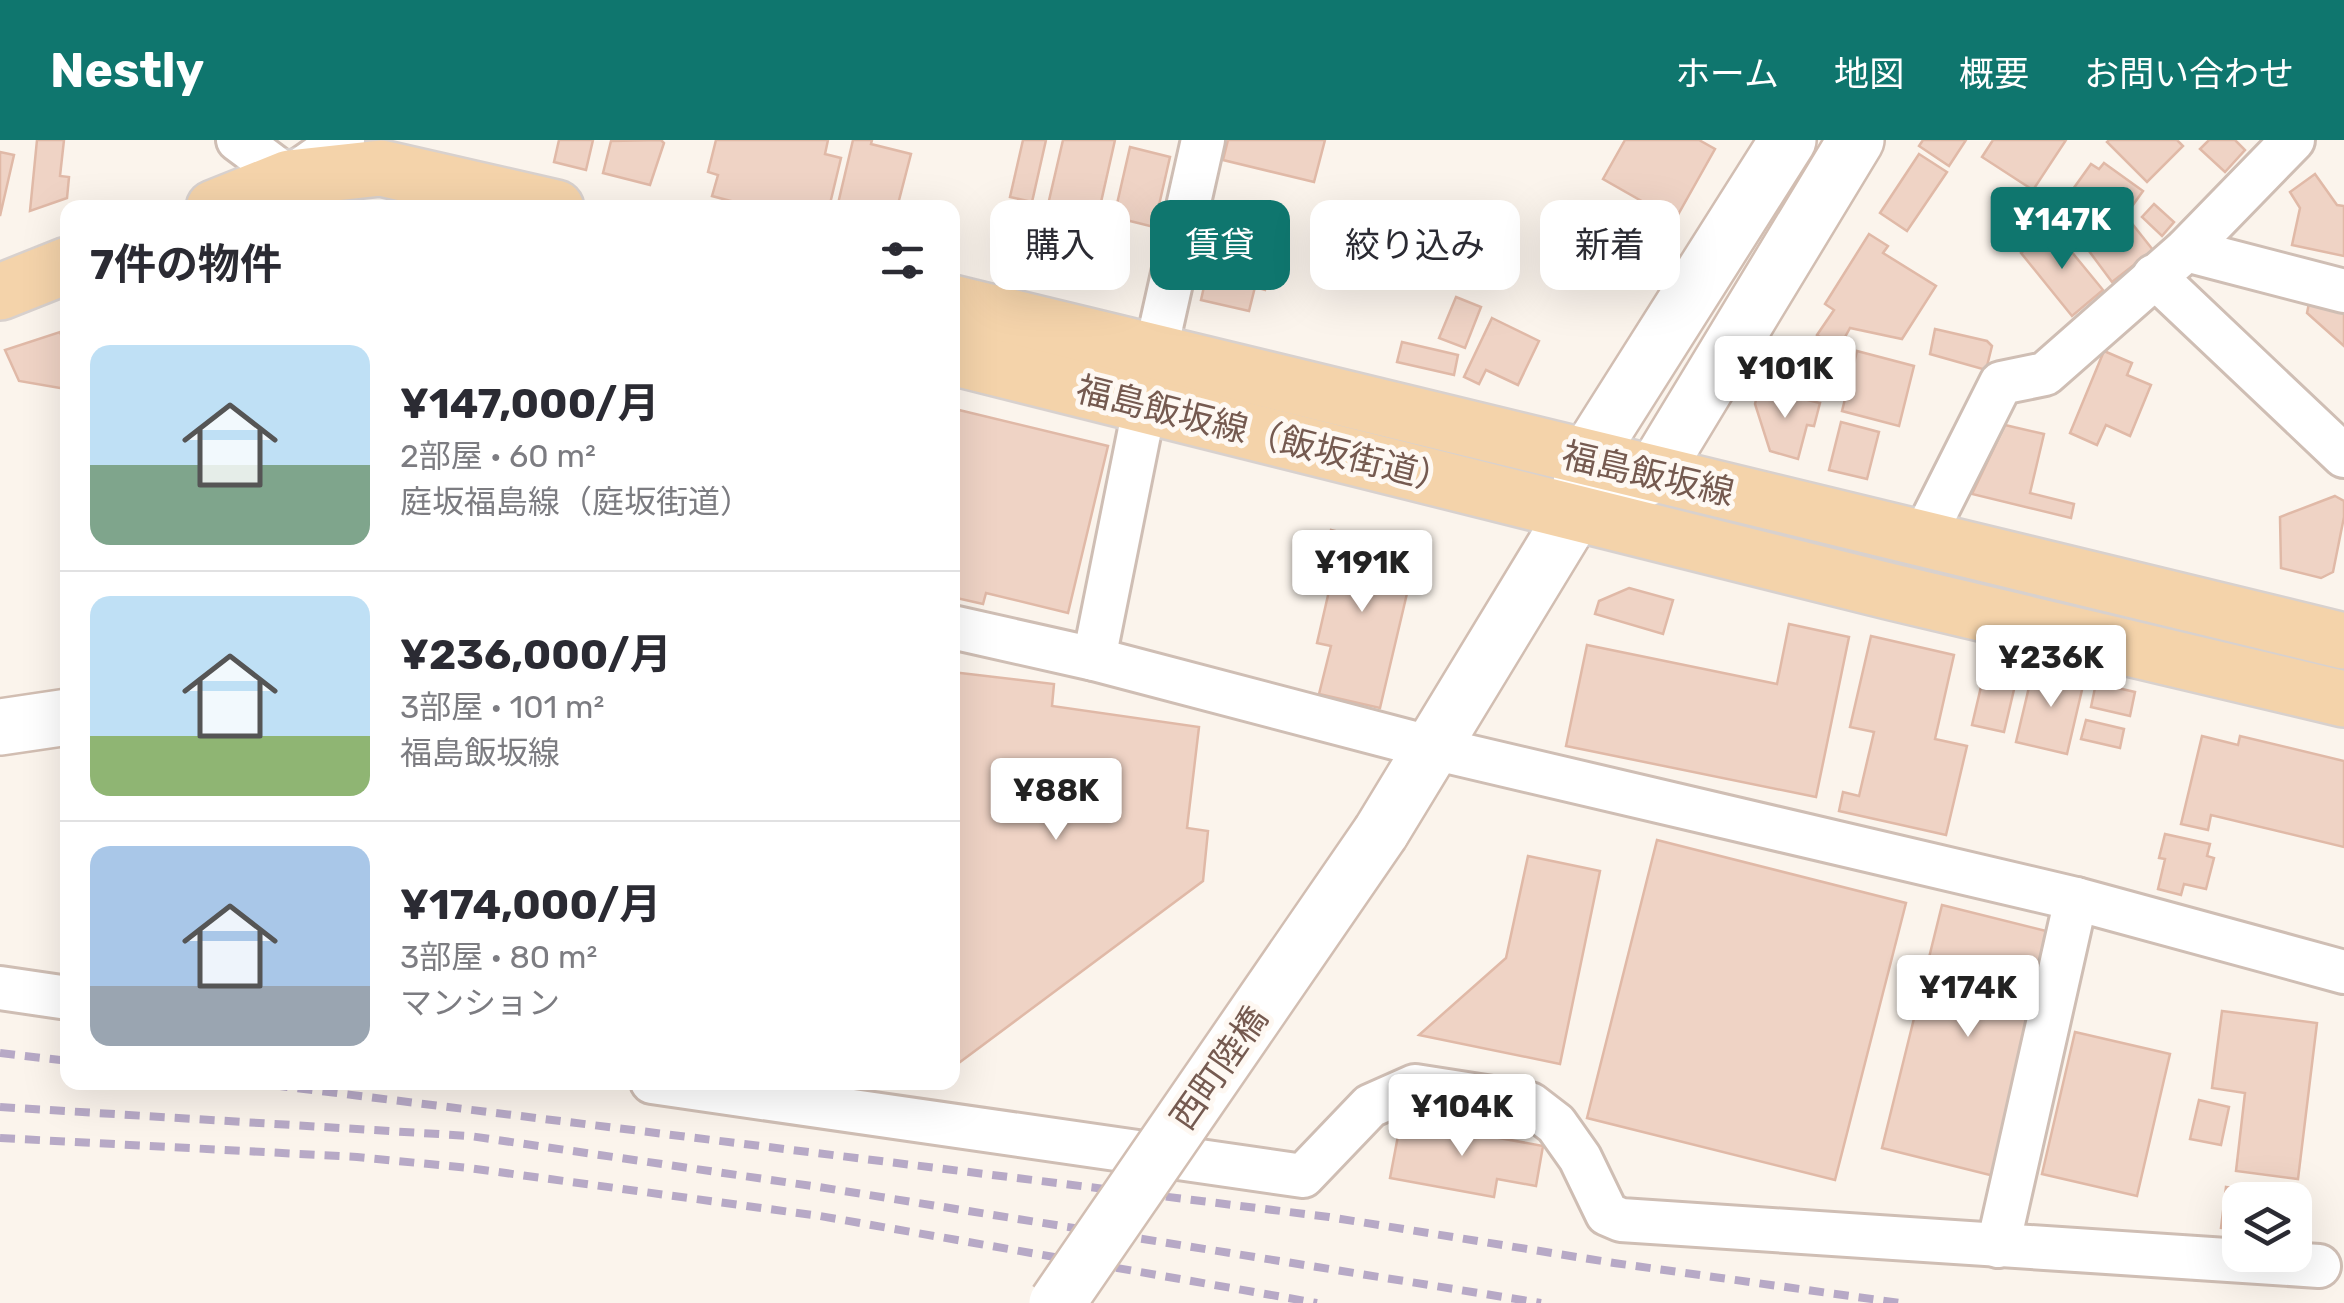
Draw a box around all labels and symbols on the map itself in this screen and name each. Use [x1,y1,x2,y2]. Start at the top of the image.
pin: ¥147K [1992,187,2132,272]
pin: ¥101K [1715,336,1855,421]
street label: 福島飯坂線（飯坂街道） [1072,368,1456,502]
street label: 福島飯坂線 [1558,434,1738,514]
pin: ¥191K [1292,530,1432,615]
pin: ¥236K [1981,625,2121,710]
pin: ¥88K [997,758,1115,843]
pin: ¥174K [1898,955,2038,1040]
street label: 西町陸橋 [1162,999,1276,1137]
pin: ¥104K [1392,1074,1532,1159]

